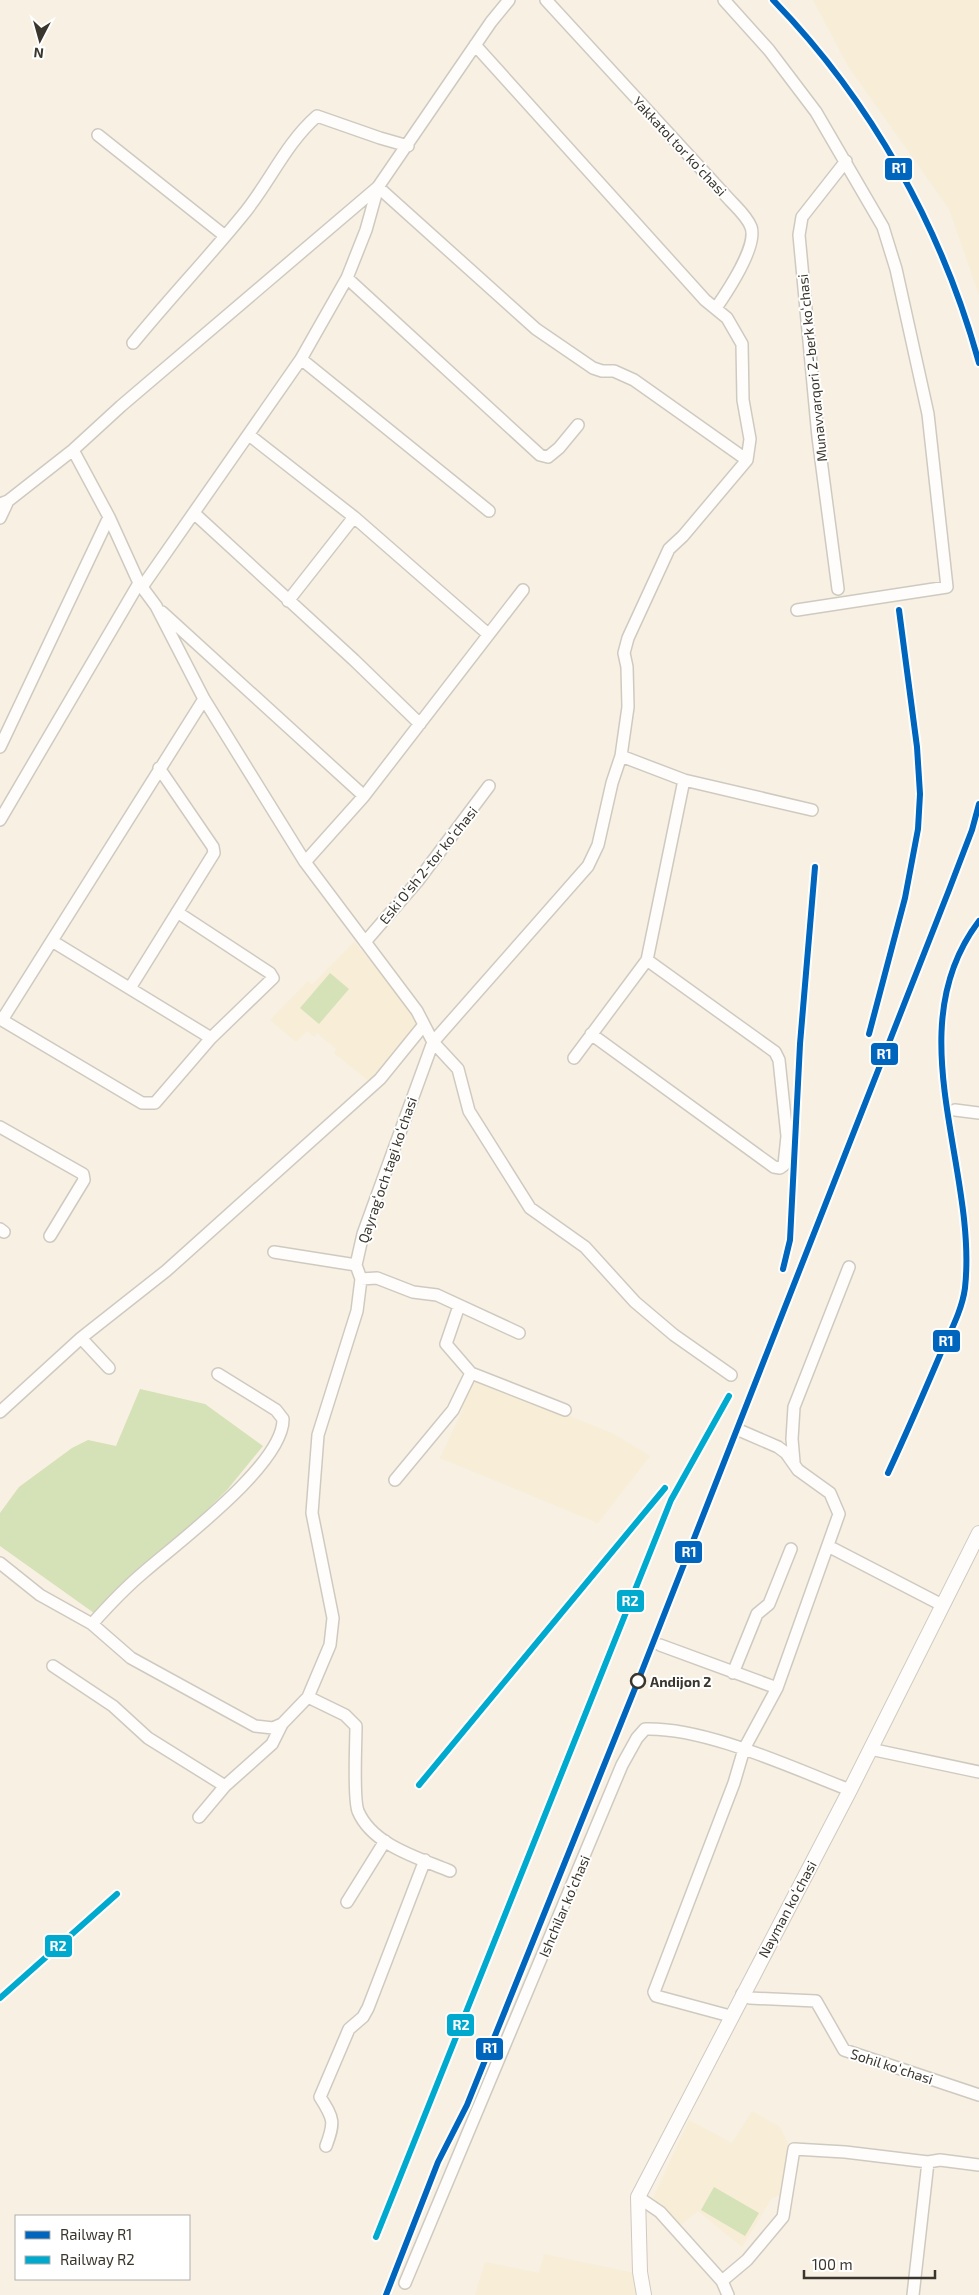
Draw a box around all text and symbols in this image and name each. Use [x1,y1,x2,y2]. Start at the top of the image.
north arrow [15,15,65,65]
text: N [33,44,45,62]
street label: Yakkatol tor koʻchasi [630,93,730,199]
line badge: R1 [884,157,913,181]
text: R1 [891,159,907,176]
street label: Munavvarqori 2-berk koʻchasi [794,273,830,463]
street label: Eski Oʻsh 2-tor koʻchasi [375,803,481,927]
line badge: R1 [870,1042,899,1066]
text: R1 [876,1045,892,1062]
street label: Qayragʻoch tagi koʻchasi [354,1095,420,1245]
line badge: R1 [932,1329,961,1353]
text: R1 [938,1332,954,1349]
line badge: R1 [674,1540,703,1564]
text: R1 [681,1543,697,1560]
line badge: R2 [616,1589,645,1613]
text: R2 [621,1592,639,1609]
marker: Andijon 2 [630,1673,646,1689]
place label: Andijon 2 [650,1673,712,1690]
street label: Ishchilar koʻchasi [535,1853,593,1959]
street label: Nayman koʻchasi [754,1858,820,1960]
line badge: R2 [44,1934,73,1958]
text: R2 [49,1937,67,1954]
line badge: R2 [446,2013,475,2037]
text: R2 [452,2016,470,2033]
line badge: R1 [475,2037,504,2061]
text: R1 [482,2039,498,2056]
street label: Sohil koʻchasi [849,2045,935,2087]
legend [15,2215,190,2280]
text: Railway R1 [60,2225,132,2243]
scale bar [804,2248,935,2280]
text: Railway R2 [60,2250,135,2268]
text: 100 m [812,2255,853,2273]

